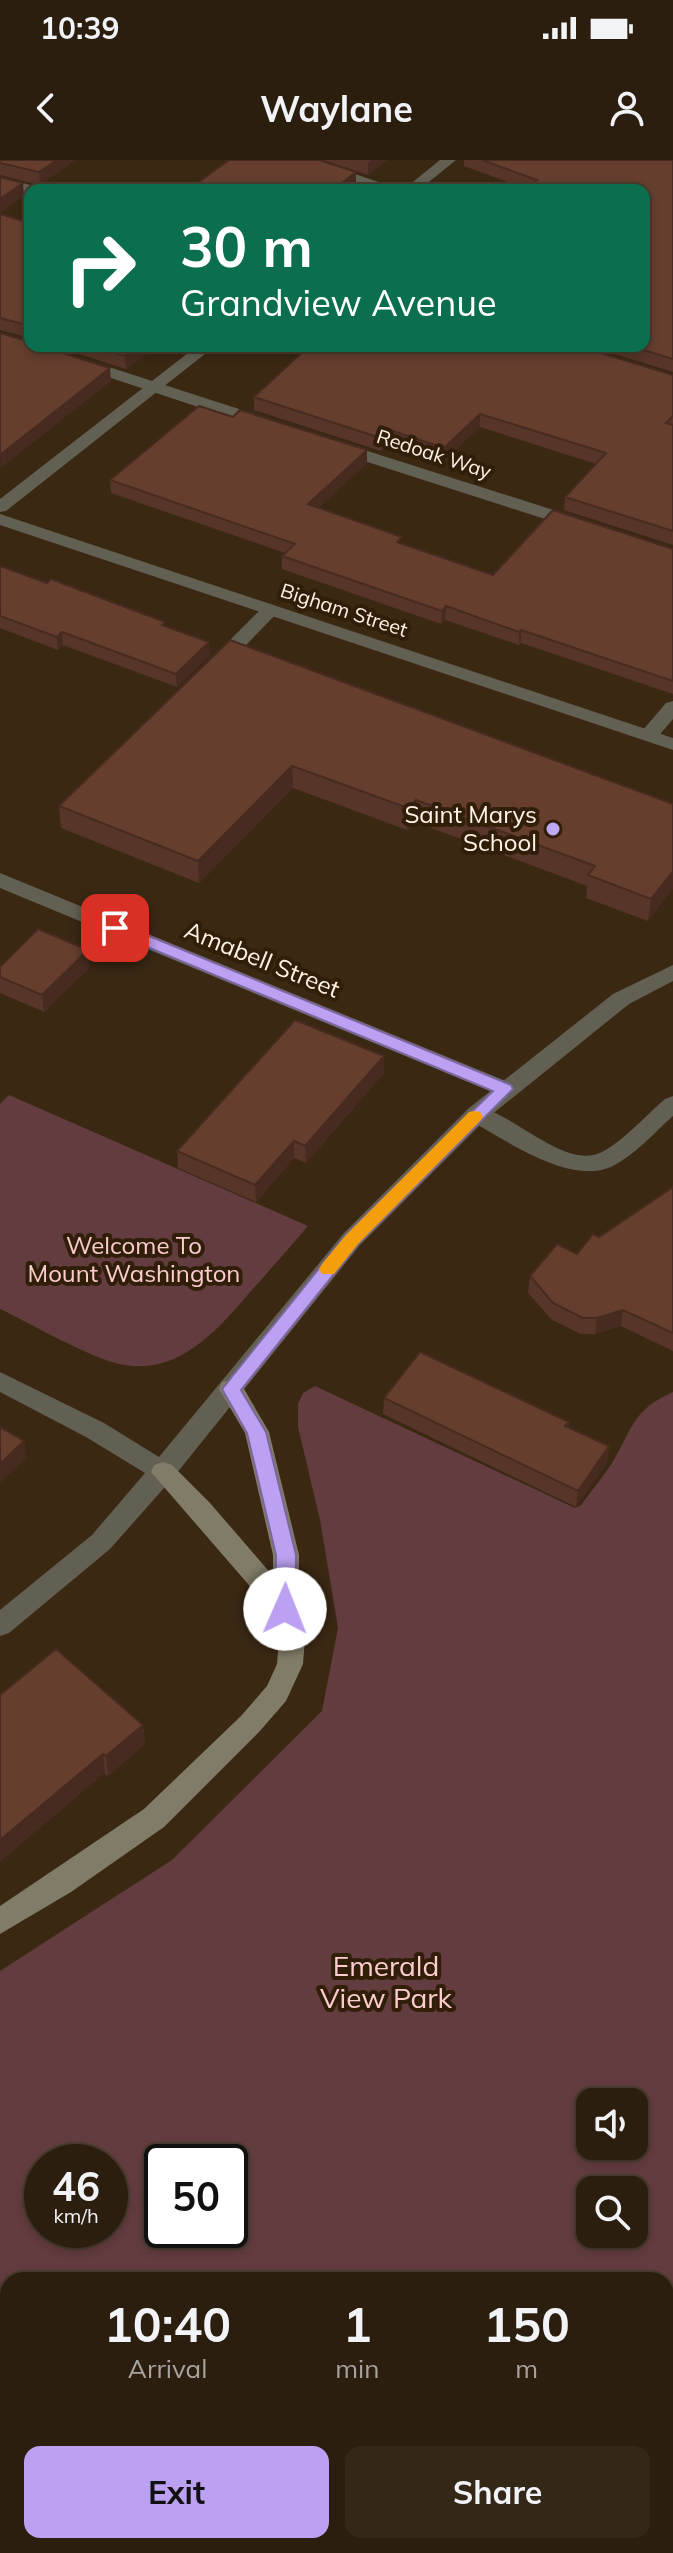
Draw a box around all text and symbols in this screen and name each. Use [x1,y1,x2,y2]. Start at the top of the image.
text: 10:39 [40,9,119,47]
icon: back [24,86,68,130]
text: Waylane [260,86,413,131]
icon: person [605,86,649,130]
text: 30 m [180,211,313,281]
icon: right [48,216,152,320]
text: Grandview Avenue [180,280,497,325]
street label: Redoak Way [374,423,495,484]
street label: Bigham Street [277,577,411,642]
place label: Saint Marys School [404,799,537,857]
marker: Saint Marys School [544,820,562,838]
pin [81,894,149,962]
icon: arrive [93,906,137,950]
street label: Amabell Street [180,914,344,1004]
park label: Welcome To Mount Washington [28,1230,240,1288]
position arrow [243,1567,327,1651]
park label: Emerald View Park [320,1948,452,2015]
map controls [576,2088,648,2248]
button: sound [576,2088,648,2160]
speed limit sign: 50 [144,2144,248,2248]
text: 46 [52,2161,100,2211]
button: search [576,2176,648,2248]
text: km/h [53,2203,99,2228]
text: 10:40 [104,2294,231,2354]
text: 1 [343,2294,372,2354]
text: 150 [484,2294,570,2354]
text: Arrival [128,2352,207,2385]
text: min [335,2352,379,2385]
text: m [515,2352,538,2385]
button: Exit [24,2446,329,2538]
button: Share [345,2446,650,2538]

